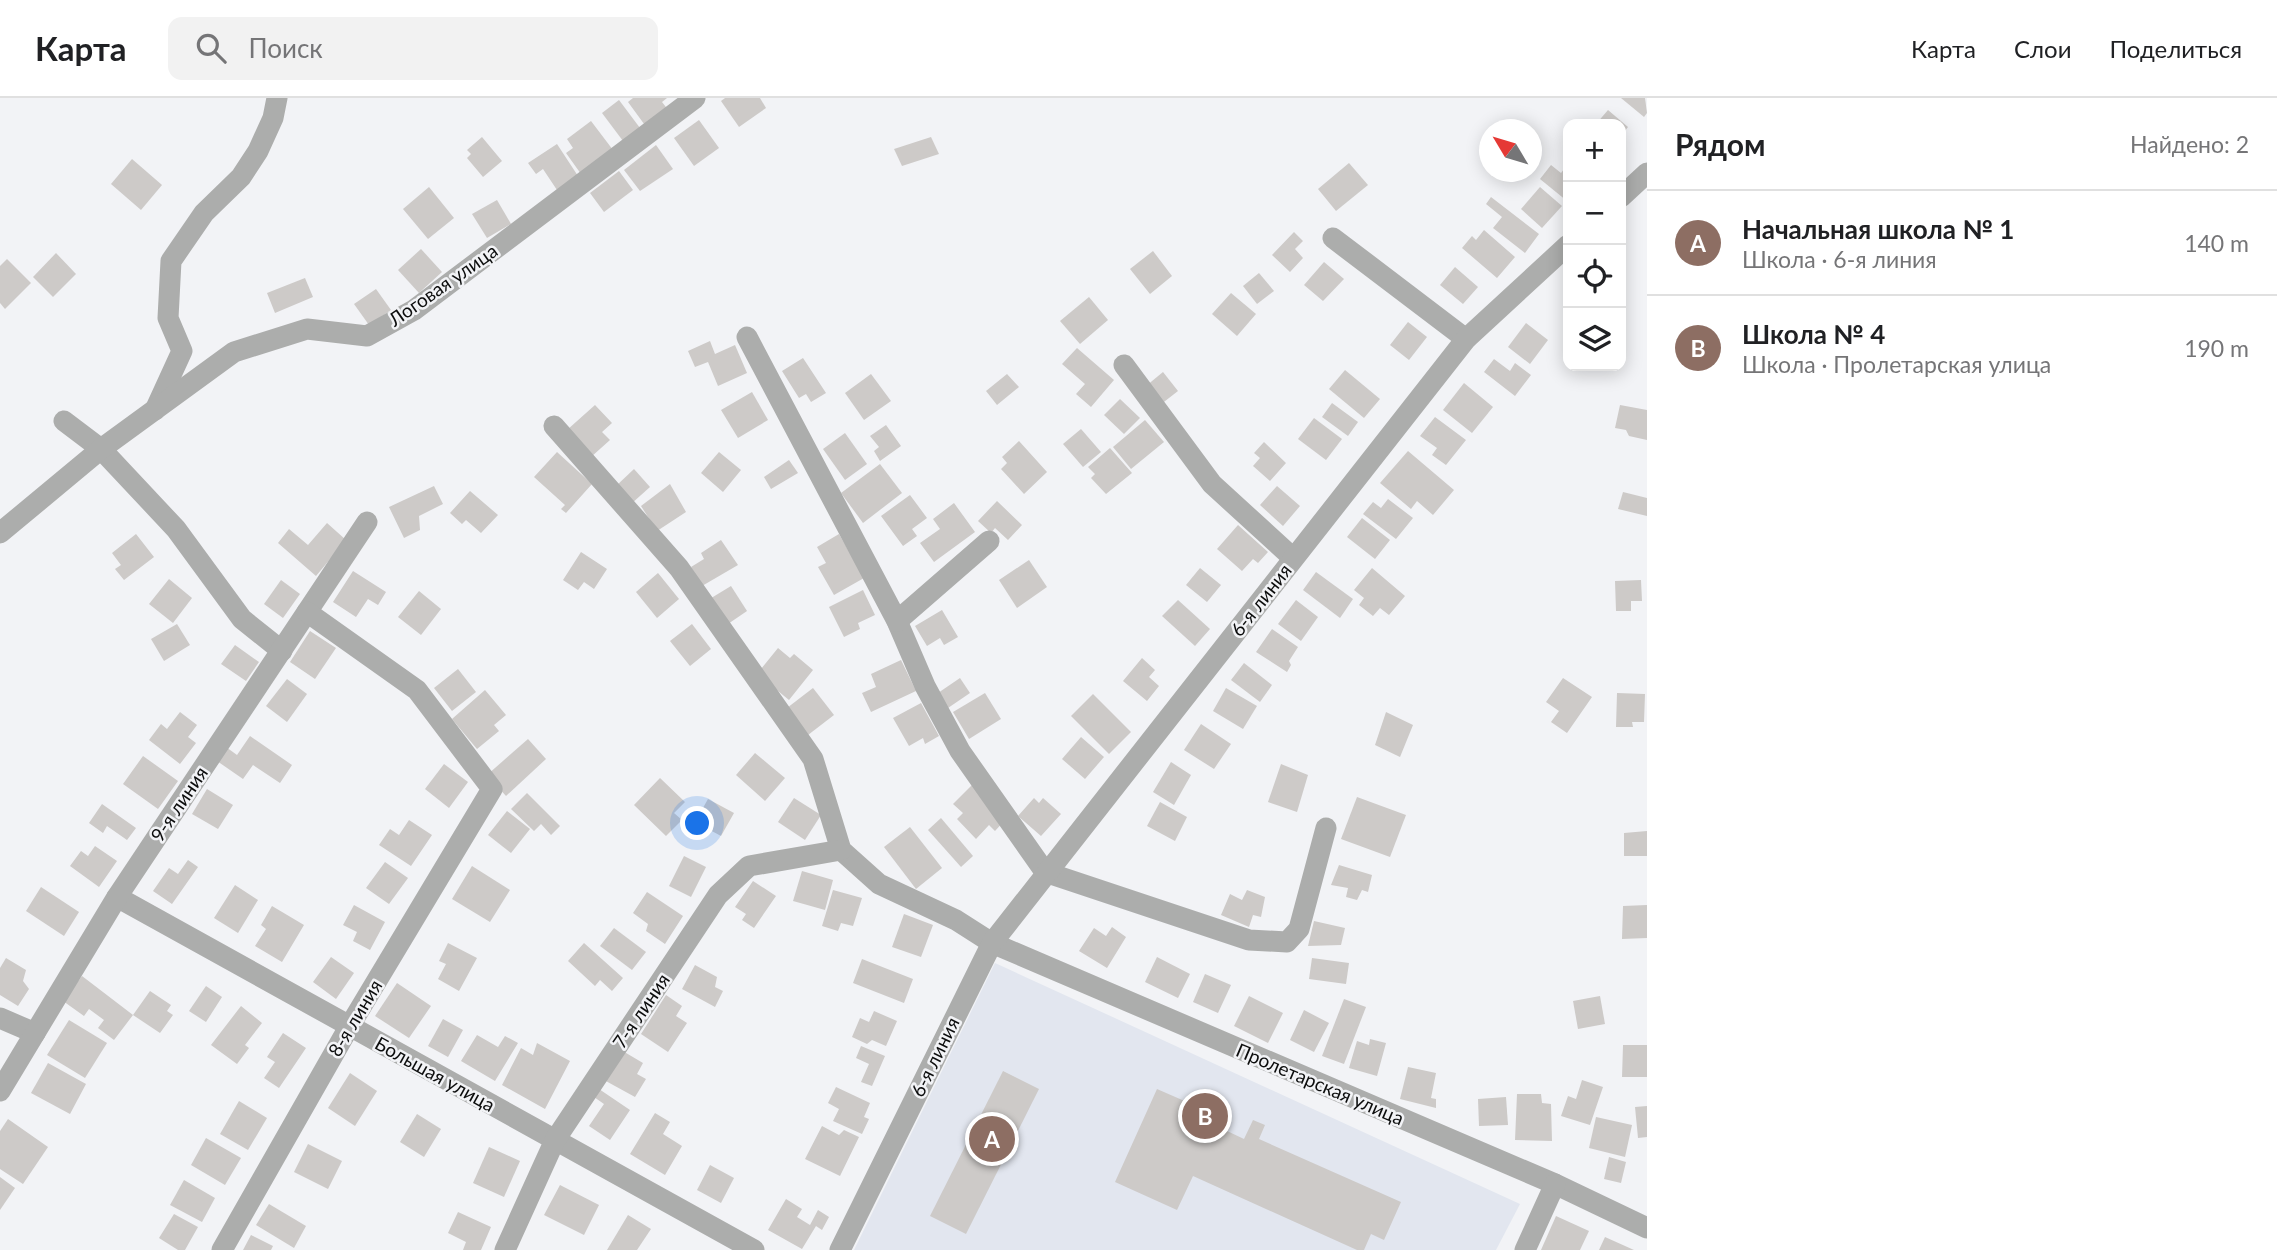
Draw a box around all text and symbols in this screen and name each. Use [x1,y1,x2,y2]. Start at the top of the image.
search box [168,17,658,80]
text: Карта [35,28,126,68]
icon: search [192,29,230,67]
text: Поиск [248,32,323,64]
text: Карта [1911,34,1976,63]
text: Слои [2014,34,2071,63]
text: Поделиться [2109,34,2242,63]
north arrow [1479,119,1542,182]
map controls [1563,119,1626,371]
button: + [1563,119,1626,182]
text: Рядом [1675,126,1765,162]
text: Найдено: 2 [2130,130,2249,158]
button: − [1563,182,1626,245]
text: Начальная школа № 1 [1742,213,2014,245]
text: A [1690,229,1706,257]
text: 140 m [2184,229,2249,257]
street label: Логовая улица [383,239,502,331]
button: locate [1563,245,1626,308]
text: Школа · 6-я линия [1742,245,1937,273]
button: layers [1563,308,1626,371]
text: Школа № 4 [1742,318,1885,350]
text: B [1690,334,1706,362]
text: 190 m [2184,334,2249,362]
text: Школа · Пролетарская улица [1742,350,2051,378]
street label: 6-я линия [1225,559,1296,640]
street label: 9-я линия [145,762,212,846]
your location [680,806,714,840]
street label: 7-я линия [607,969,674,1053]
street label: 8-я линия [323,975,386,1060]
street label: 6-я линия [906,1013,964,1100]
street label: Большая улица [371,1031,499,1116]
street label: Пролетарская улица [1233,1038,1408,1129]
pin: B [1182,1090,1228,1142]
pin: A [969,1113,1015,1165]

